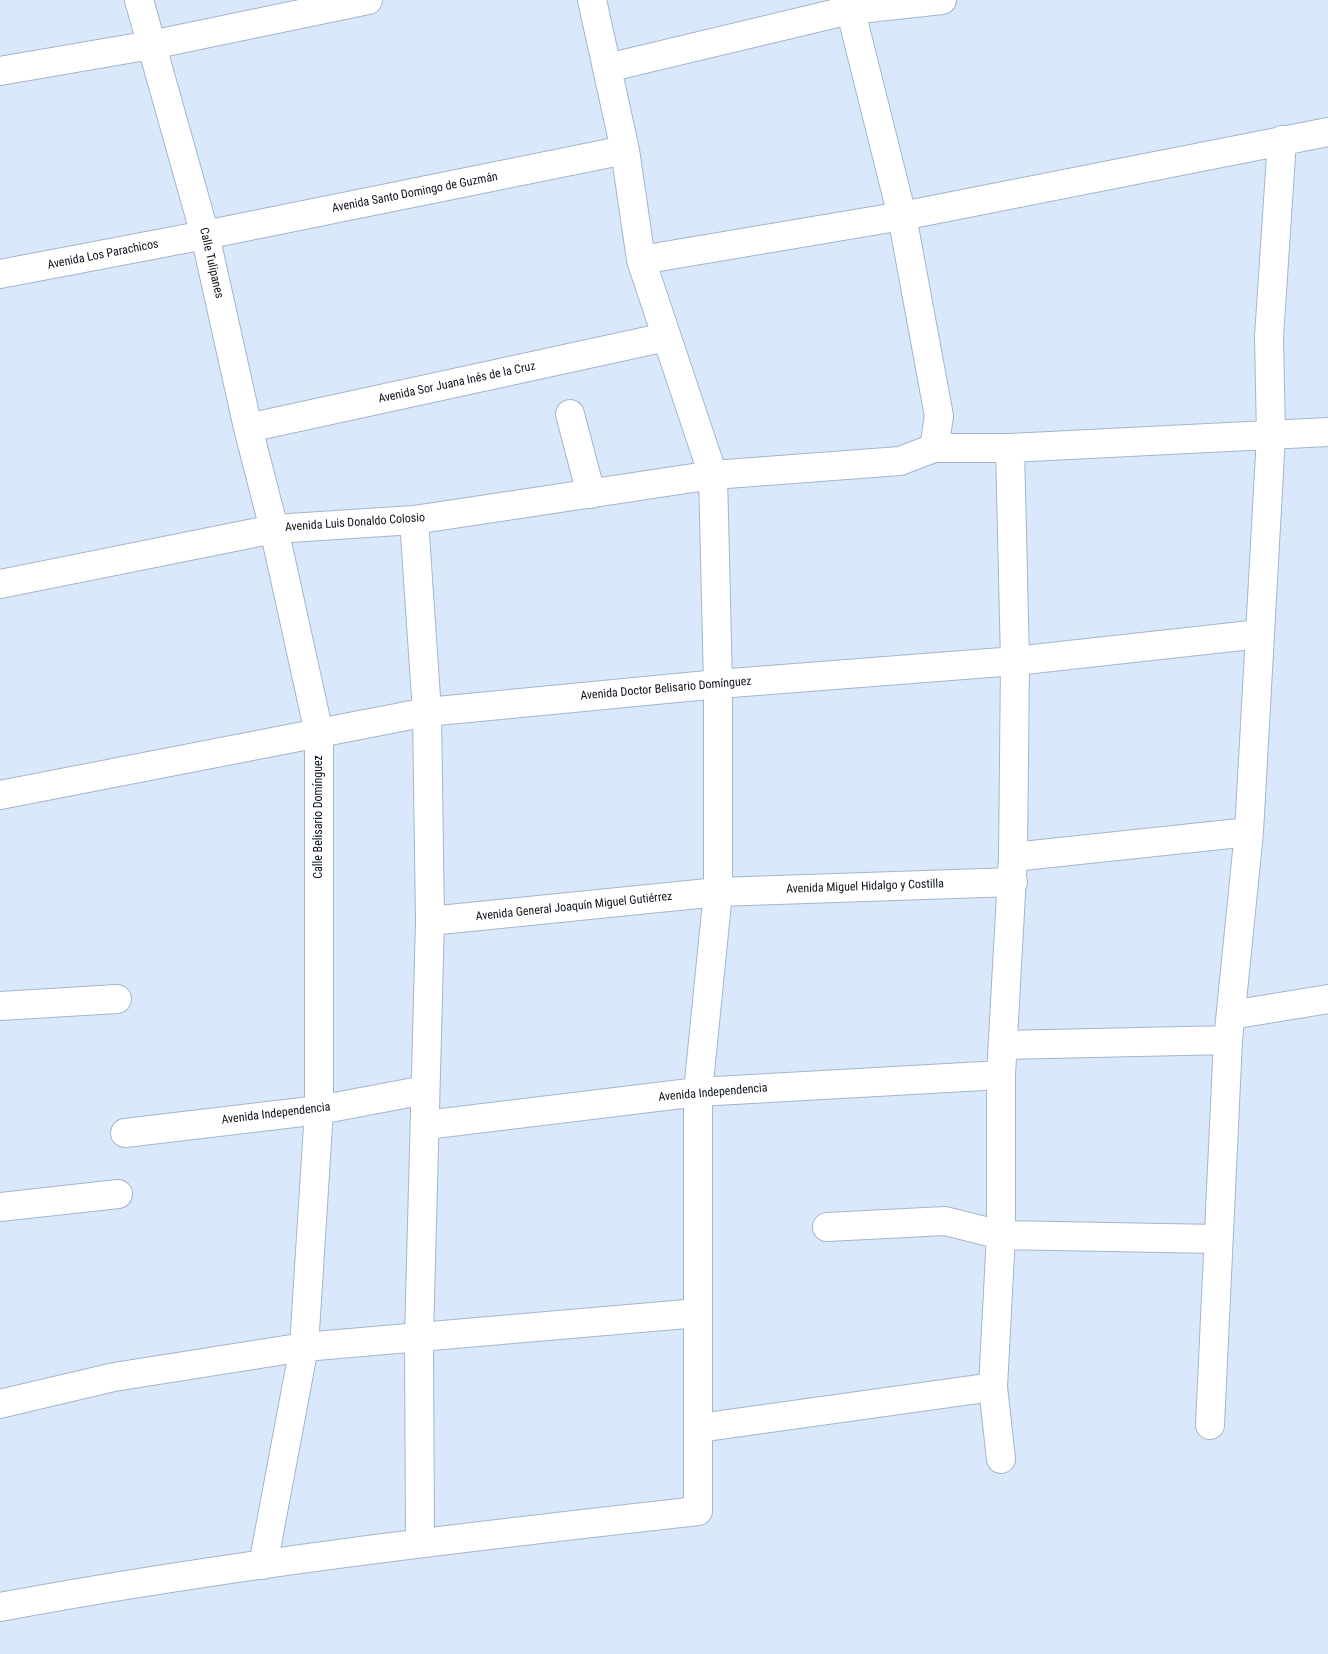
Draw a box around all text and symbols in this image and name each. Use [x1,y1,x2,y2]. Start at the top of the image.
street label: Avenida Santo Domingo de Guzmán [331,170,499,216]
street label: Calle Tulipanes [196,226,226,300]
street label: Avenida Los Parachicos [46,237,160,273]
street label: Avenida Sor Juana Inés de la Cruz [377,359,537,407]
street label: Avenida Luis Donaldo Colosio [285,511,425,535]
street label: Avenida Doctor Belisario Domínguez [580,674,752,704]
street label: Calle Belisario Domínguez [312,755,326,879]
street label: Avenida Miguel Hidalgo y Costilla [786,877,944,897]
street label: Avenida General Joaquín Miguel Gutiérrez [475,890,673,924]
street label: Avenida Independencia [658,1081,768,1105]
street label: Avenida Independencia [221,1100,331,1128]

